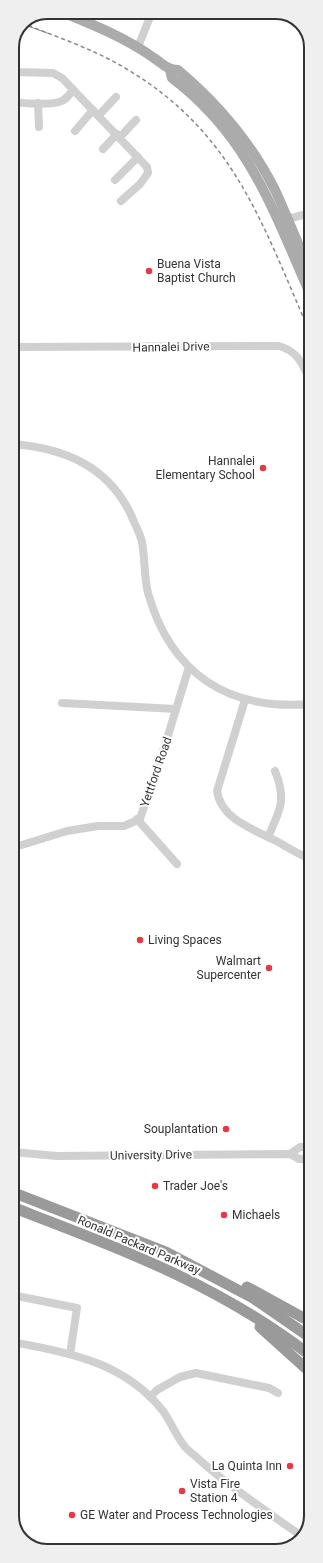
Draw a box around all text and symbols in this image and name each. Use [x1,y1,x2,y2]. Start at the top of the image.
place label: Buena Vista Baptist Church [157,257,236,285]
marker: Buena Vista Baptist Church [144,266,154,276]
street label: Hannalei Drive [132,339,210,355]
place label: Hannalei Elementary School [155,454,255,482]
marker: Hannalei Elementary School [258,463,268,473]
street label: Yettford Road [137,735,175,809]
place label: Living Spaces [148,933,222,947]
marker: Living Spaces [135,935,145,945]
place label: Walmart Supercenter [197,954,261,982]
marker: Walmart Supercenter [264,963,274,973]
place label: Souplantation [144,1122,218,1136]
marker: Souplantation [221,1124,231,1134]
street label: University Drive [110,1147,192,1163]
place label: Trader Joe's [163,1179,228,1193]
marker: Trader Joe's [150,1181,160,1191]
place label: Michaels [232,1208,280,1222]
marker: Michaels [219,1210,229,1220]
street label: Ronald Packard Parkway [76,1213,203,1277]
place label: La Quinta Inn [212,1459,282,1473]
marker: La Quinta Inn [285,1461,295,1471]
place label: Vista Fire Station 4 [190,1477,240,1505]
marker: Vista Fire Station 4 [177,1486,187,1496]
place label: GE Water and Process Technologies [80,1508,273,1522]
marker: GE Water and Process Technologies [67,1510,77,1520]

